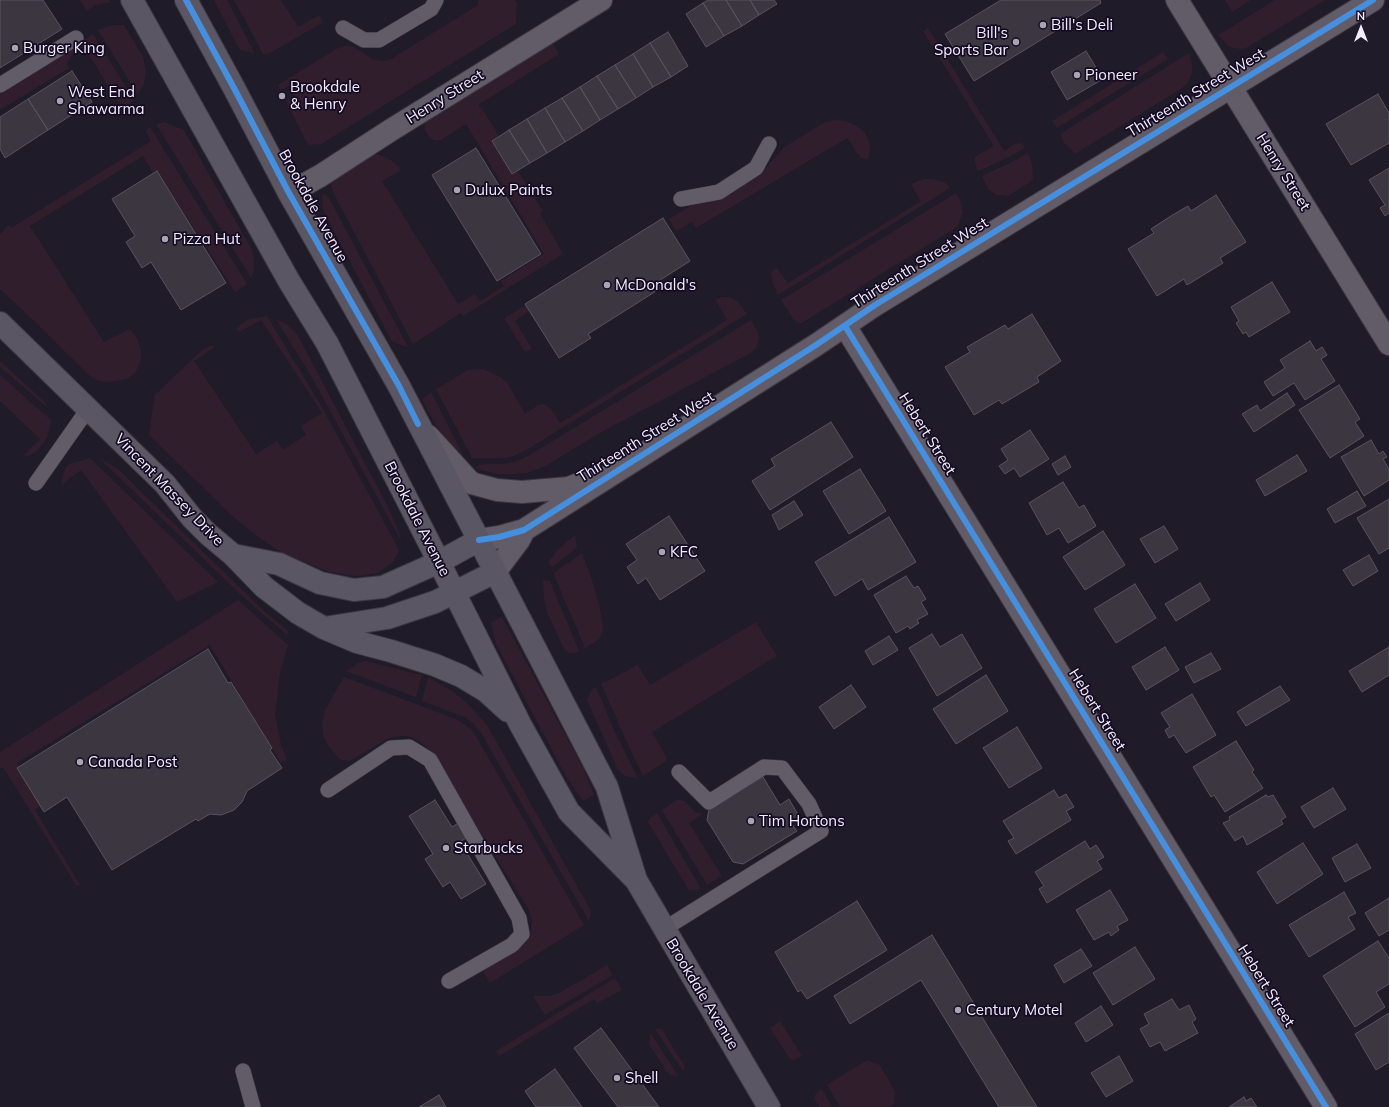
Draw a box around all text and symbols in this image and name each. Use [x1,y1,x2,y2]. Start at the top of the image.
north arrow [1341,8,1381,48]
text: N [1357,9,1365,23]
place label: Bill's Deli [1051,16,1113,34]
marker: Bill's Deli [1038,20,1048,30]
place label: Bill's Sports Bar [934,24,1008,59]
marker: Bill's Sports Bar [1011,37,1021,47]
place label: Burger King [23,39,105,57]
marker: Burger King [10,43,20,53]
street label: Thirteenth Street West [1124,45,1268,141]
street label: Henry Street [403,66,487,128]
place label: Pioneer [1085,66,1137,84]
marker: Pioneer [1072,70,1082,80]
place label: Brookdale & Henry [290,78,360,113]
place label: West End Shawarma [68,83,145,118]
marker: Brookdale & Henry [277,91,287,101]
marker: West End Shawarma [55,96,65,106]
street label: Henry Street [1252,130,1314,214]
street label: Brookdale Avenue [275,146,351,266]
place label: Dulux Paints [465,181,552,199]
marker: Dulux Paints [452,185,462,195]
street label: Thirteenth Street West [848,214,992,312]
place label: Pizza Hut [173,230,240,248]
marker: Pizza Hut [160,234,170,244]
place label: McDonald's [615,276,696,294]
marker: McDonald's [602,280,612,290]
street label: Thirteenth Street West [574,388,718,486]
street label: Hebert Street [895,390,959,478]
street label: Vincent Massey Drive [111,430,227,550]
street label: Brookdale Avenue [380,459,454,579]
place label: KFC [670,543,698,561]
marker: KFC [657,547,667,557]
street label: Hebert Street [1065,666,1129,754]
place label: Canada Post [88,753,177,771]
marker: Canada Post [75,757,85,767]
place label: Tim Hortons [759,812,845,830]
marker: Tim Hortons [746,816,756,826]
place label: Starbucks [454,839,523,857]
marker: Starbucks [441,843,451,853]
street label: Brookdale Avenue [662,935,742,1053]
street label: Hebert Street [1234,942,1298,1030]
place label: Century Motel [966,1001,1063,1019]
marker: Century Motel [953,1005,963,1015]
place label: Shell [625,1069,658,1087]
marker: Shell [612,1073,622,1083]

